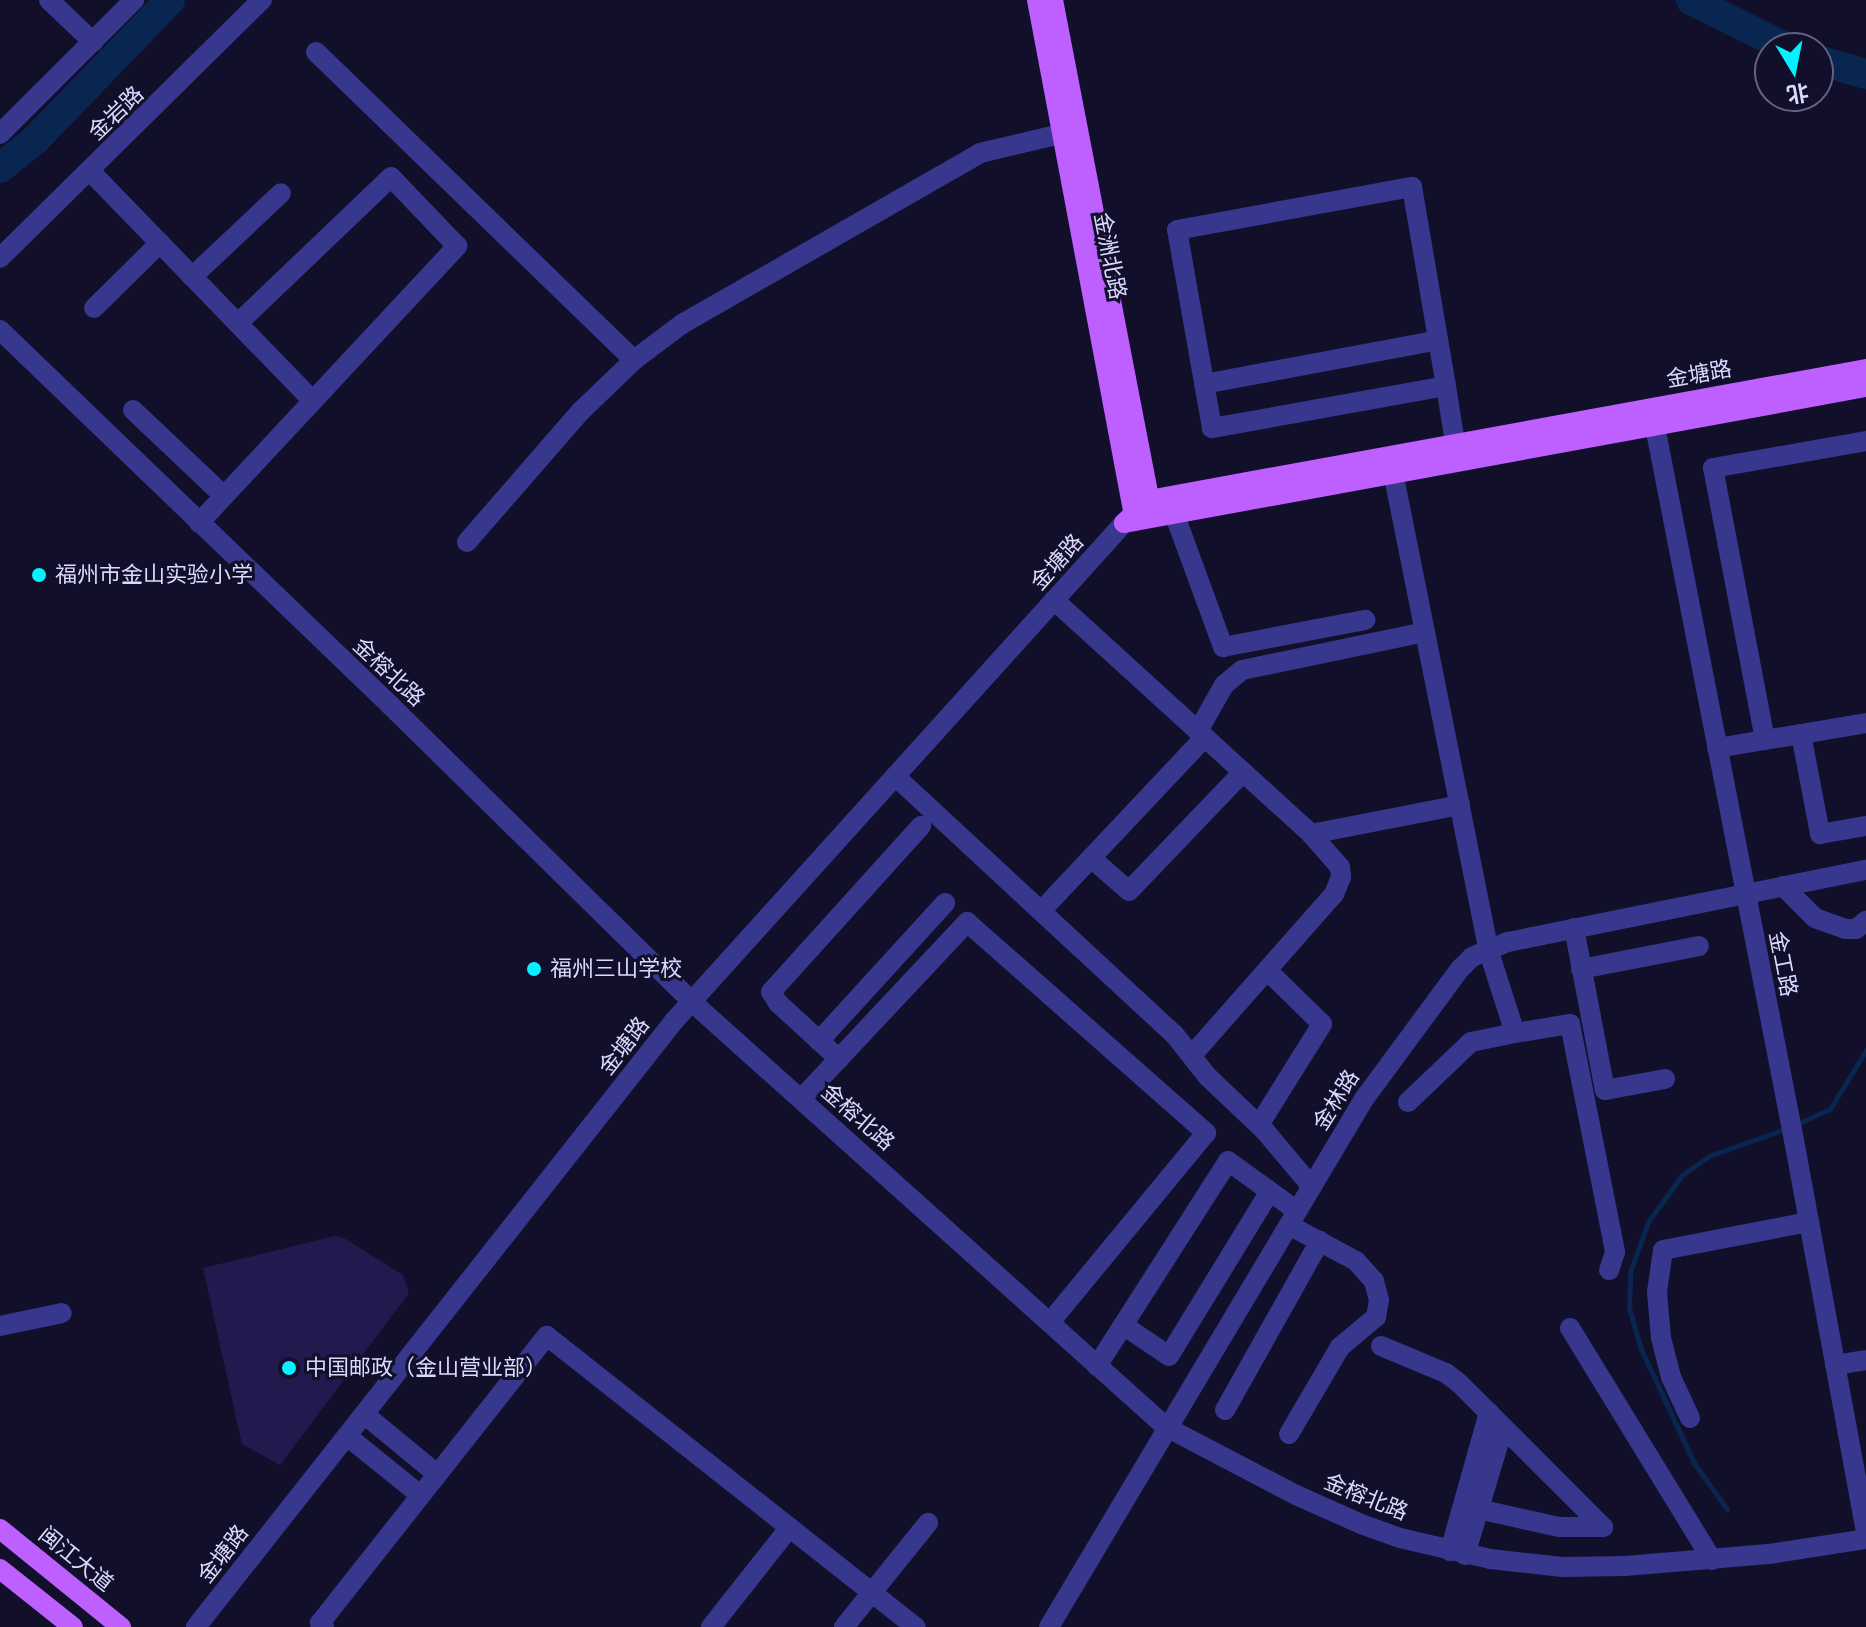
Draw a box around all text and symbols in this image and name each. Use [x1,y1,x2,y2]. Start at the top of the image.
north arrow [1754,32,1834,112]
text: 北 [1785,78,1811,109]
street label: 金岩路 [83,81,149,145]
street label: 金洲北路 [1089,210,1131,302]
street label: 金塘路 [1664,355,1734,393]
street label: 金塘路 [1025,529,1089,595]
place label: 福州市金山实验小学 [55,562,253,588]
marker: 福州市金山实验小学 [30,566,48,584]
street label: 金榕北路 [348,632,430,712]
street label: 金工路 [1764,929,1802,999]
place label: 福州三山学校 [550,956,682,982]
marker: 福州三山学校 [525,960,543,978]
street label: 金塘路 [593,1012,655,1080]
street label: 金林路 [1307,1065,1365,1135]
street label: 金榕北路 [816,1078,900,1156]
place label: 中国邮政（金山营业部） [305,1355,547,1381]
marker: 中国邮政（金山营业部） [280,1359,298,1377]
street label: 金榕北路 [1320,1468,1412,1526]
street label: 金塘路 [192,1520,254,1588]
street label: 闽江大道 [33,1521,119,1597]

